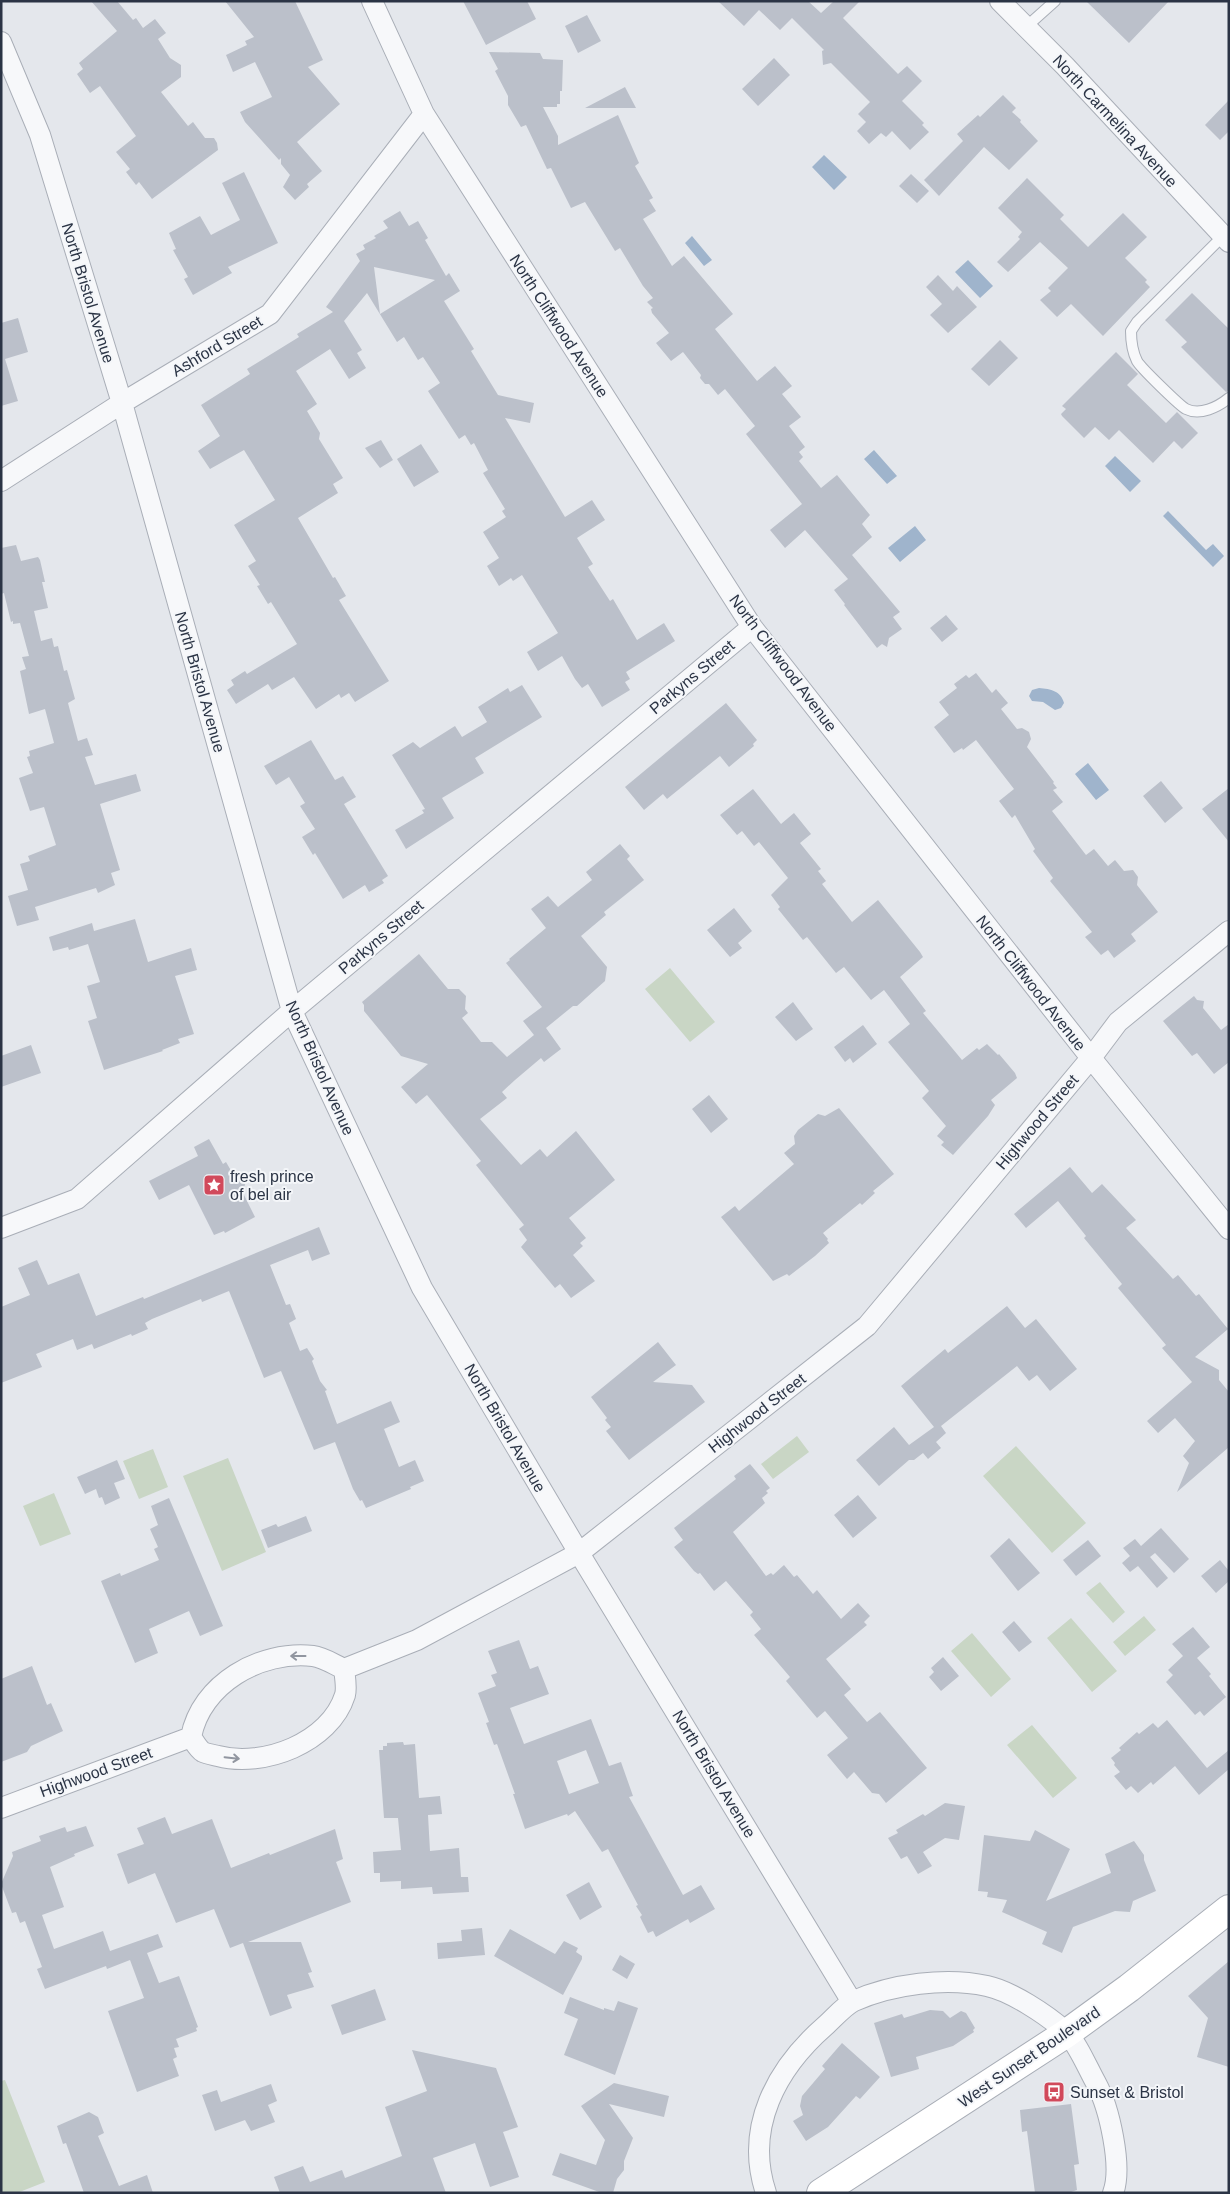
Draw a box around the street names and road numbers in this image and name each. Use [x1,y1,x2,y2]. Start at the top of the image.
street label: North Carmelina Avenue [1049,52,1181,191]
street label: North Bristol Avenue [59,221,117,365]
street label: North Cliffwood Avenue [506,251,612,401]
street label: Ashford Street [169,312,266,380]
street label: North Cliffwood Avenue [726,591,840,735]
street label: North Bristol Avenue [172,610,228,754]
street label: Parkyns Street [646,636,738,717]
street label: Parkyns Street [335,896,427,977]
street label: North Cliffwood Avenue [973,912,1089,1054]
street label: North Bristol Avenue [283,998,357,1138]
street label: Highwood Street [992,1071,1082,1173]
street label: North Bristol Avenue [461,1361,549,1495]
street label: Highwood Street [705,1370,809,1456]
street label: North Bristol Avenue [669,1707,759,1841]
street label: Highwood Street [38,1744,155,1800]
street label: West Sunset Boulevard [955,2003,1103,2111]

